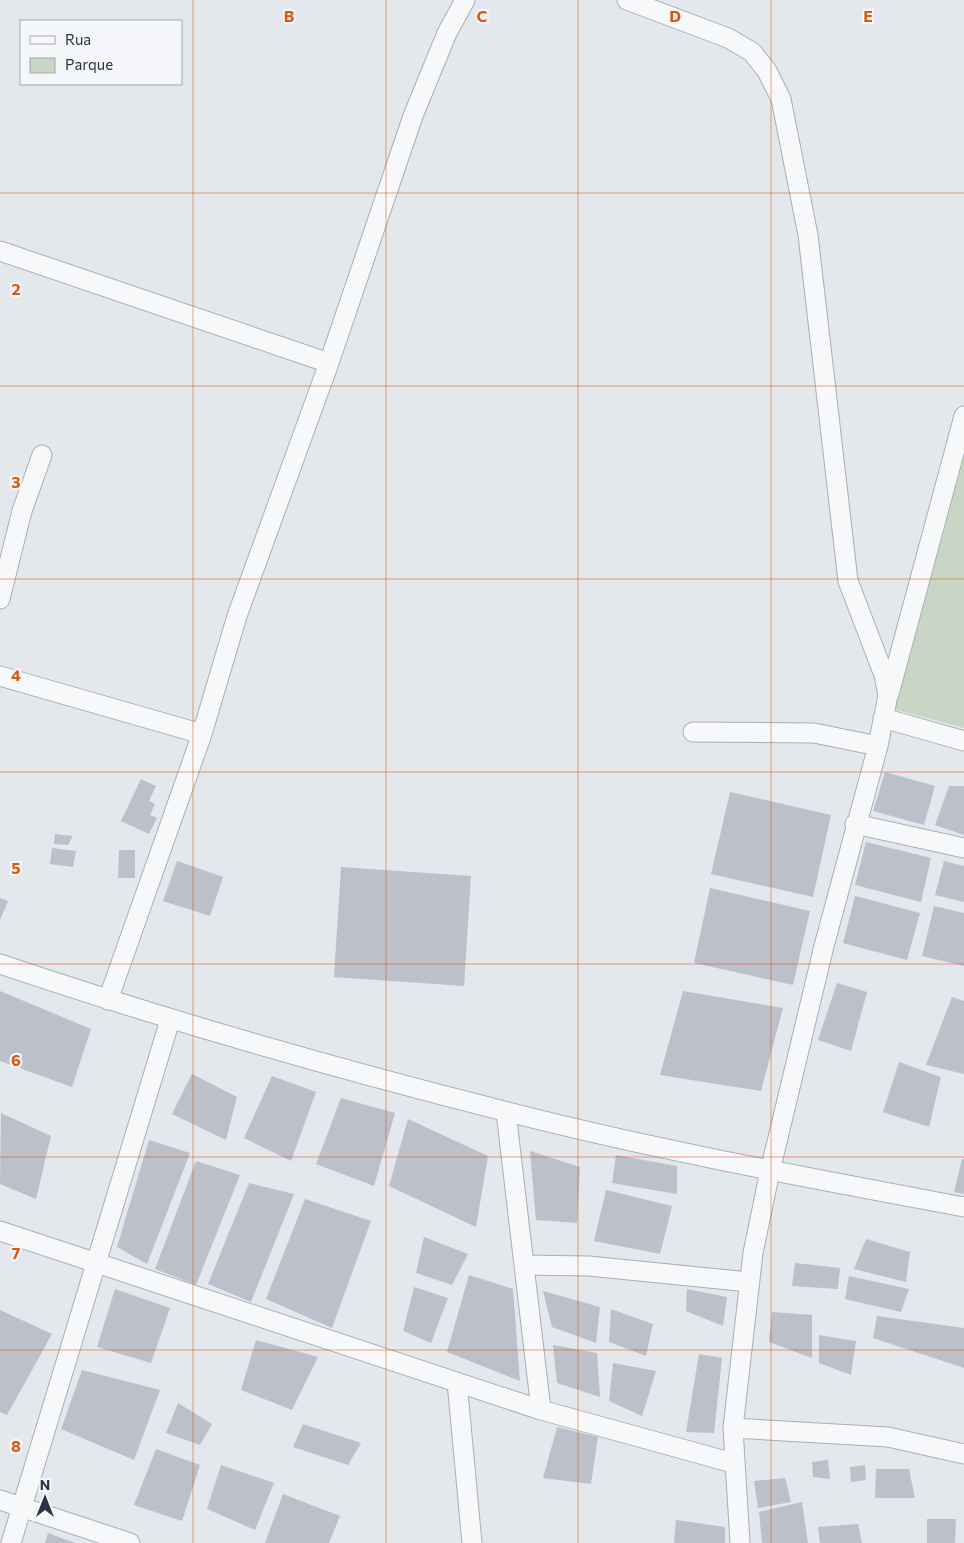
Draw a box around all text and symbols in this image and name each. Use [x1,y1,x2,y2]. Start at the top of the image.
text: B [284,6,295,25]
text: C [477,6,488,25]
text: D [669,6,681,25]
text: E [863,6,873,25]
legend [20,20,182,85]
text: Rua [65,30,91,48]
text: Parque [65,55,113,73]
text: 2 [11,279,21,298]
text: 3 [11,472,21,491]
text: 4 [11,665,21,684]
text: 5 [11,858,21,877]
text: 6 [11,1050,21,1069]
text: 7 [12,1243,21,1262]
text: 8 [11,1436,21,1455]
north arrow [20,1473,70,1523]
text: N [40,1476,50,1493]

